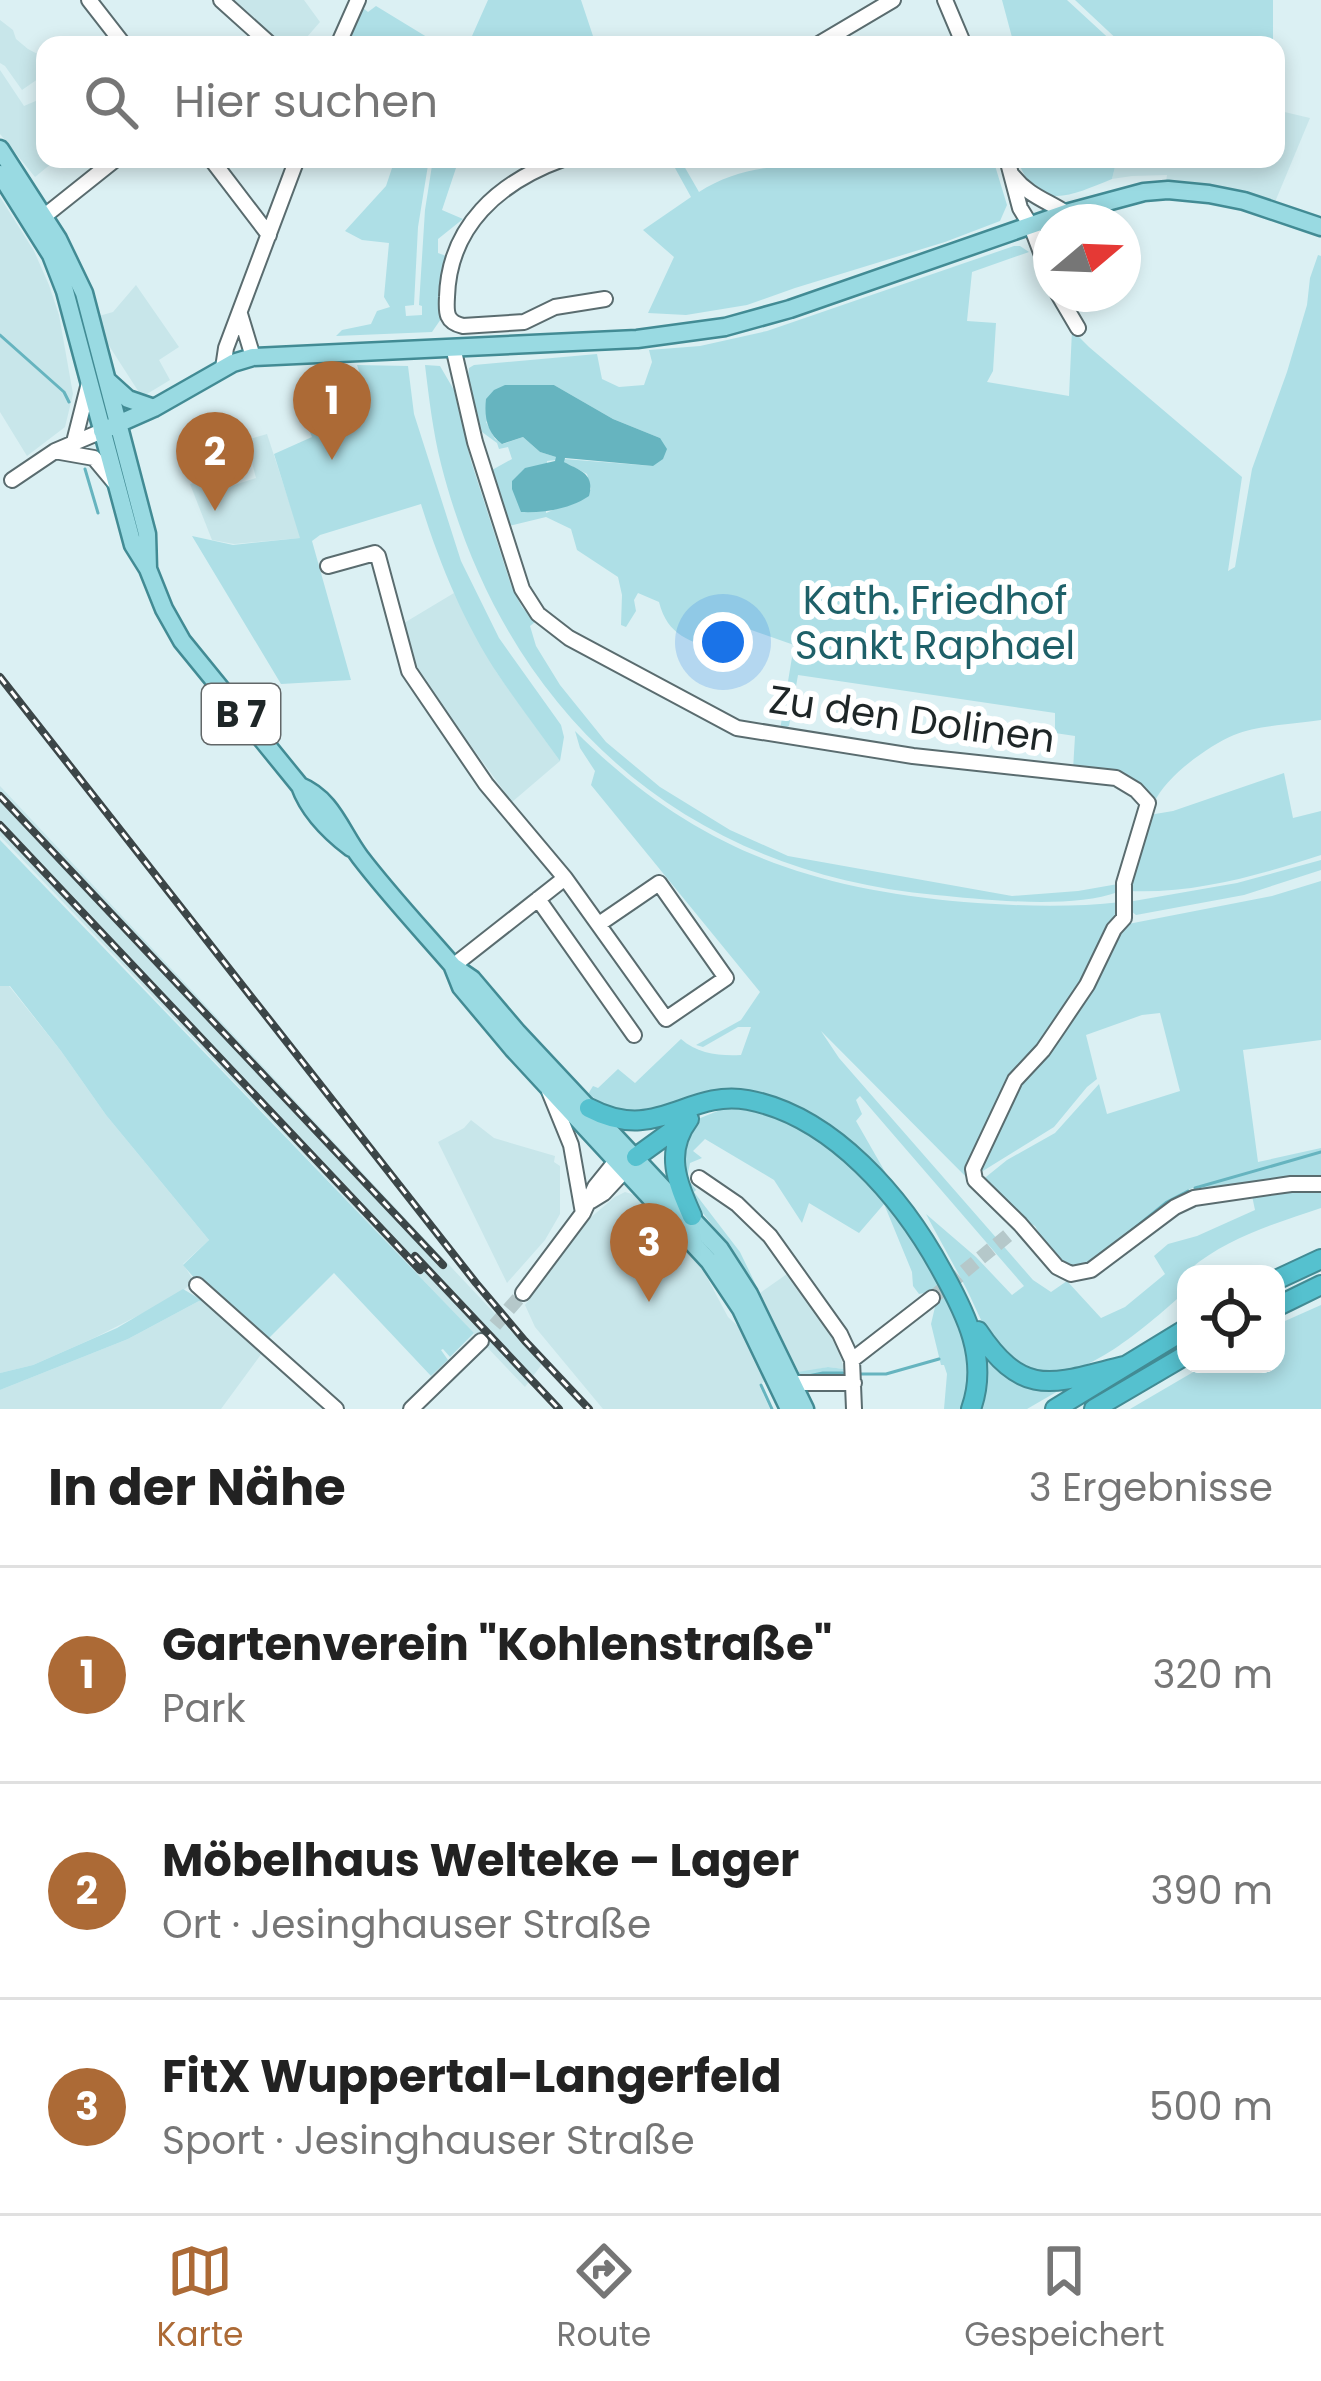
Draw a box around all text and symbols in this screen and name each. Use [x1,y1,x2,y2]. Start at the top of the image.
search box [36,36,1285,168]
icon: search [78,69,144,135]
text: Hier suchen [174,70,438,133]
north arrow [1033,204,1141,312]
pin: 1 [293,361,371,460]
pin: 2 [176,412,254,511]
park label: Kath. Friedhof Sankt Raphael [795,573,1075,673]
your location [693,612,753,672]
street label: Zu den Dolinen [765,672,1059,766]
road number: B 7 [202,684,280,744]
pin: 3 [610,1203,688,1302]
map controls [1177,1265,1285,1373]
button: locate [1177,1265,1285,1373]
text: In der Nähe [48,1451,346,1523]
text: 3 Ergebnisse [1029,1460,1273,1515]
text: Gartenverein "Kohlenstraße" [162,1613,832,1676]
text: 1 [80,1647,94,1702]
text: 320 m [1153,1647,1273,1702]
text: Park [162,1681,246,1736]
text: Möbelhaus Welteke – Lager [162,1829,799,1892]
text: 2 [76,1863,98,1918]
text: 390 m [1150,1863,1273,1918]
text: Ort · Jesinghauser Straße [162,1897,651,1952]
text: FitX Wuppertal-Langerfeld [162,2045,781,2108]
text: 3 [75,2079,99,2134]
text: 500 m [1149,2079,1273,2134]
text: Sport · Jesinghauser Straße [162,2113,695,2168]
tab: Karte [157,2238,243,2360]
tab: Route [556,2238,651,2360]
tab: Gespeichert [964,2238,1164,2360]

